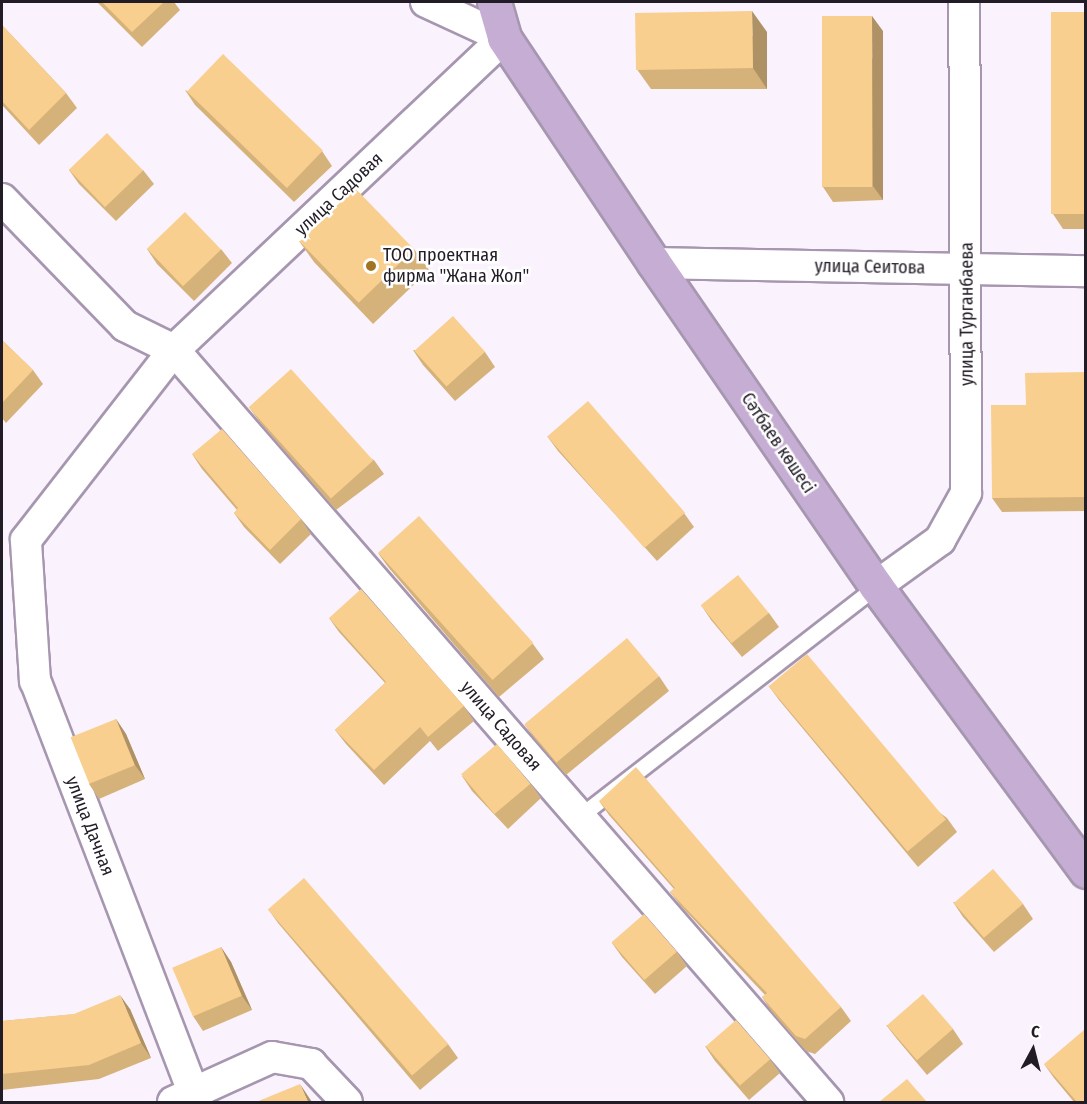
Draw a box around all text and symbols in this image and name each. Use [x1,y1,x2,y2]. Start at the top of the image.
street label: улица Садовая [291,148,387,240]
street label: улица Турганбаева [956,242,978,386]
place label: ТОО проектная фирма "Жана Жол" [383,245,529,288]
street label: улица Сеитова [814,255,926,279]
marker: ТОО проектная фирма "Жана Жол" [364,259,378,273]
street label: Сәтбаев көшесі [736,389,820,497]
street label: улица Садовая [456,677,546,775]
street label: улица Дачная [61,773,119,879]
north arrow [1003,1020,1063,1080]
text: С [1030,1022,1041,1042]

